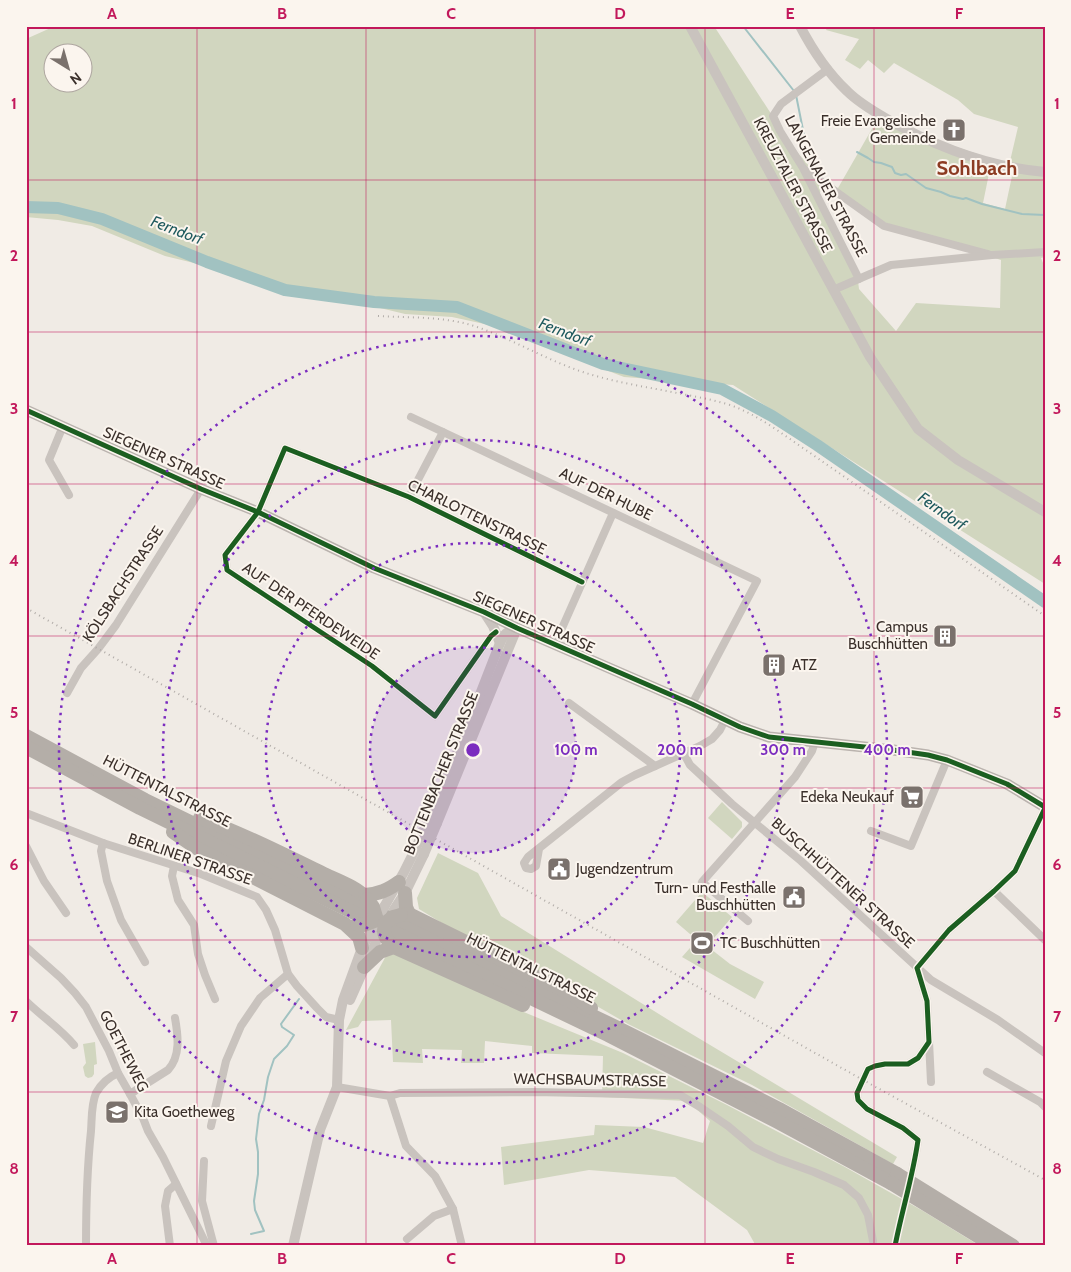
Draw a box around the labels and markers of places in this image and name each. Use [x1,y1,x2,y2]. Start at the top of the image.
place label: Freie Evangelische Gemeinde [821,112,936,147]
church icon: Freie Evangelische Gemeinde [941,117,967,143]
place label: Campus Buschhütten [848,618,928,653]
building icon: Campus Buschhütten [932,623,958,649]
building icon: ATZ [761,652,787,678]
place label: ATZ [792,656,817,674]
centre of rings [464,741,482,759]
supermarket icon: Edeka Neukauf [899,784,925,810]
place label: Edeka Neukauf [800,788,894,806]
public building icon: Jugendzentrum [546,856,572,882]
place label: Jugendzentrum [575,860,673,878]
place label: Turn- und Festhalle Buschhütten [655,879,776,914]
public building icon: Turn- und Festhalle Buschhütten [781,884,807,910]
sports icon: TC Buschhütten [689,930,715,956]
place label: TC Buschhütten [720,934,820,952]
school or university icon: Kita Goetheweg [104,1099,130,1125]
place label: Kita Goetheweg [134,1103,235,1121]

